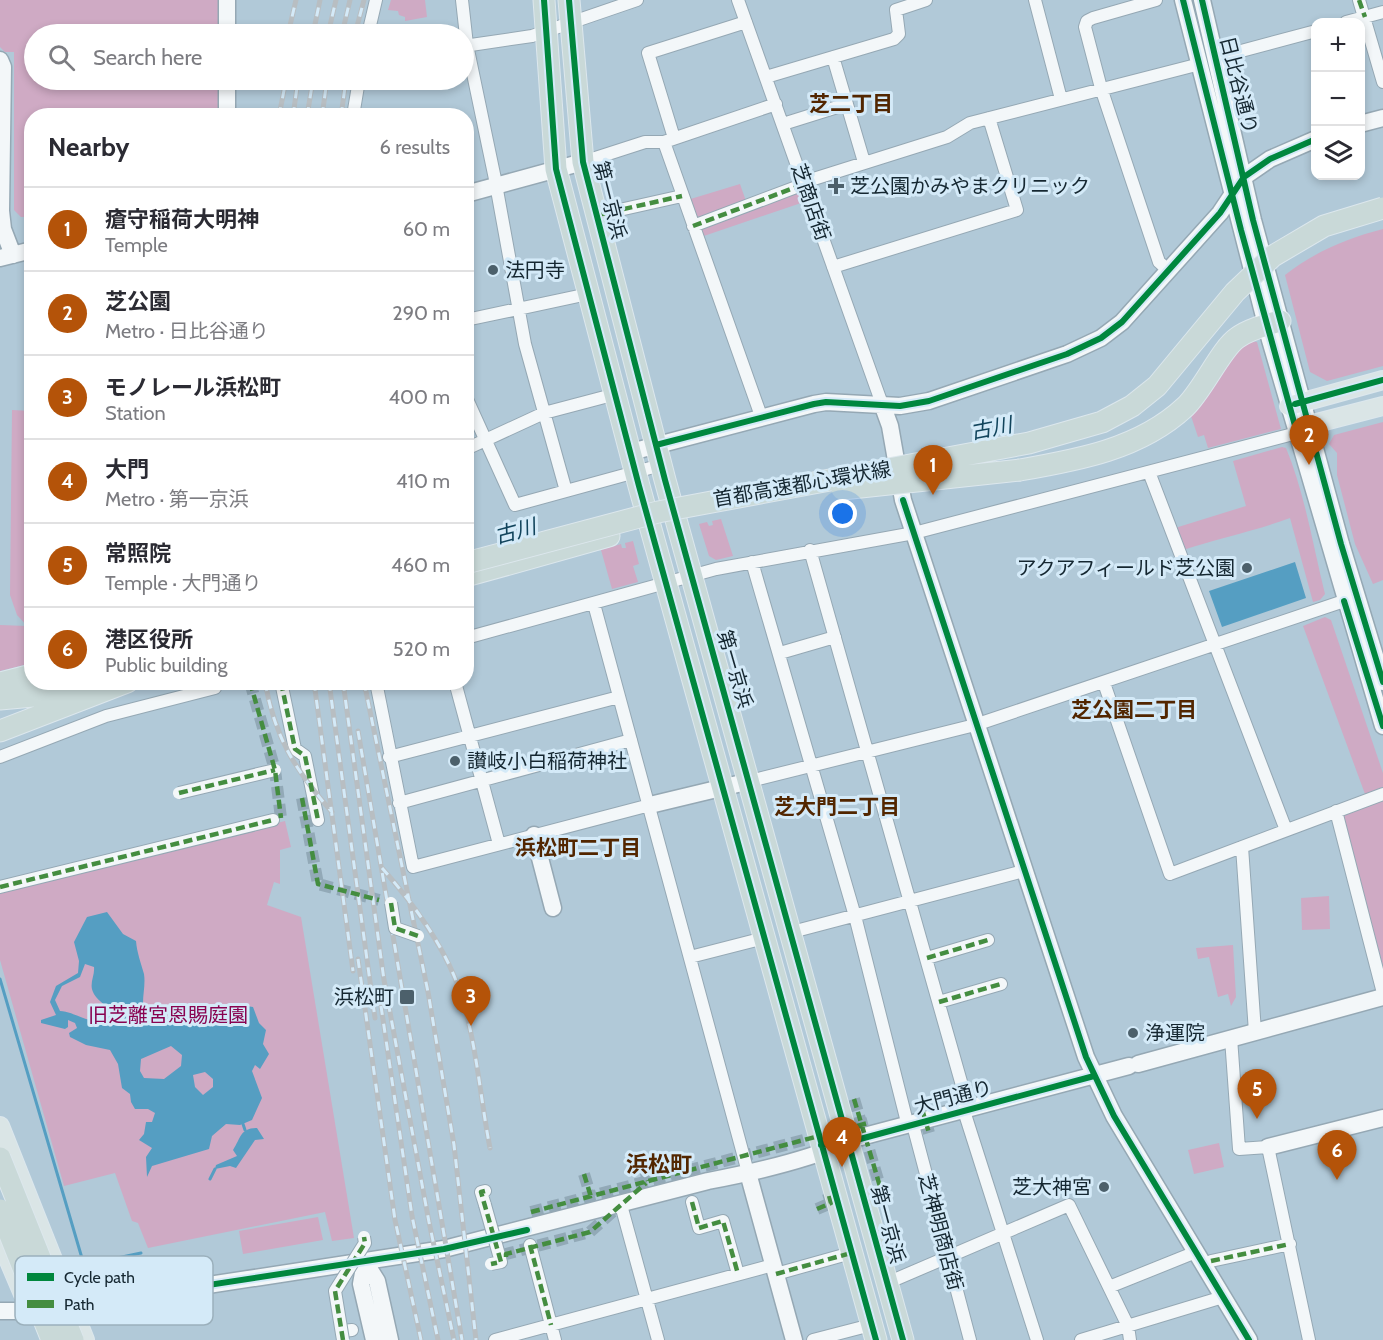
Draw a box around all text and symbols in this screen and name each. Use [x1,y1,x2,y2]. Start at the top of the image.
map controls [1311,18,1365,180]
button: + [1311,18,1365,72]
search box [24,24,474,90]
street label: 日比谷通り [1215,34,1263,136]
icon: search [45,41,78,74]
text: Search here [93,44,202,71]
button: − [1311,72,1365,126]
district label: 芝二丁目 [809,91,893,116]
button: layers [1311,126,1365,180]
text: Nearby [48,131,129,163]
text: 6 results [379,135,450,159]
street label: 第一京浜 [589,158,631,242]
street label: 芝商店街 [787,160,835,244]
place label: 芝公園かみやまクリニック [850,174,1090,198]
marker: 芝公園かみやまクリニック [827,177,845,195]
text: 瘡守稲荷大明神 [105,206,259,233]
text: 1 [64,217,71,241]
text: 60 m [403,217,450,241]
text: Temple [105,233,168,257]
place label: 法円寺 [505,258,565,282]
marker: 法円寺 [486,263,500,277]
text: 芝公園 [105,288,171,315]
text: 2 [62,301,73,325]
text: 290 m [392,301,450,325]
text: Metro · 日比谷通り [105,319,269,343]
text: モノレール浜松町 [105,374,281,401]
text: 3 [62,385,73,409]
text: 400 m [388,385,450,409]
text: Station [105,401,166,425]
water label: 古川 [968,411,1016,444]
pin: 2 [1290,416,1328,465]
pin: 1 [914,446,952,495]
text: 大門 [105,456,149,483]
street label: 首都高速都心環状線 [711,457,893,511]
text: 4 [61,469,74,493]
text: 410 m [396,469,450,493]
text: Metro · 第一京浜 [105,487,249,511]
your location [828,499,857,528]
water label: 古川 [491,513,540,549]
text: 常照院 [105,540,171,567]
text: 5 [62,553,73,577]
text: 460 m [391,553,450,577]
place label: アクアフィールド芝公園 [1016,556,1235,580]
marker: アクアフィールド芝公園 [1240,561,1254,575]
text: Temple · 大門通り [105,571,262,595]
text: 港区役所 [105,626,193,653]
street label: 第一京浜 [712,627,758,711]
text: 6 [62,637,73,661]
text: 520 m [393,637,450,661]
text: Public building [105,653,227,677]
district label: 芝公園二丁目 [1071,697,1197,722]
place label: 讃岐小白稲荷神社 [467,749,627,773]
marker: 讃岐小白稲荷神社 [448,754,462,768]
district label: 芝大門二丁目 [774,794,900,819]
district label: 浜松町二丁目 [515,835,641,860]
pin: 3 [452,976,490,1026]
place label: 浜松町 [334,985,394,1009]
marker: 浜松町 [398,988,416,1006]
park label: 旧芝離宮恩賜庭園 [88,1003,248,1027]
place label: 浄運院 [1145,1021,1205,1045]
marker: 浄運院 [1126,1026,1140,1040]
pin: 5 [1238,1070,1276,1119]
street label: 大門通り [911,1075,995,1119]
pin: 4 [822,1118,862,1167]
pin: 6 [1318,1130,1356,1180]
district label: 浜松町 [626,1151,692,1178]
street label: 芝神明商店街 [914,1171,968,1293]
place label: 芝大神宮 [1012,1175,1092,1199]
marker: 芝大神宮 [1097,1180,1111,1194]
street label: 第一京浜 [866,1182,910,1266]
legend [15,1256,213,1325]
text: Cycle path [64,1268,135,1287]
text: Path [64,1295,95,1314]

